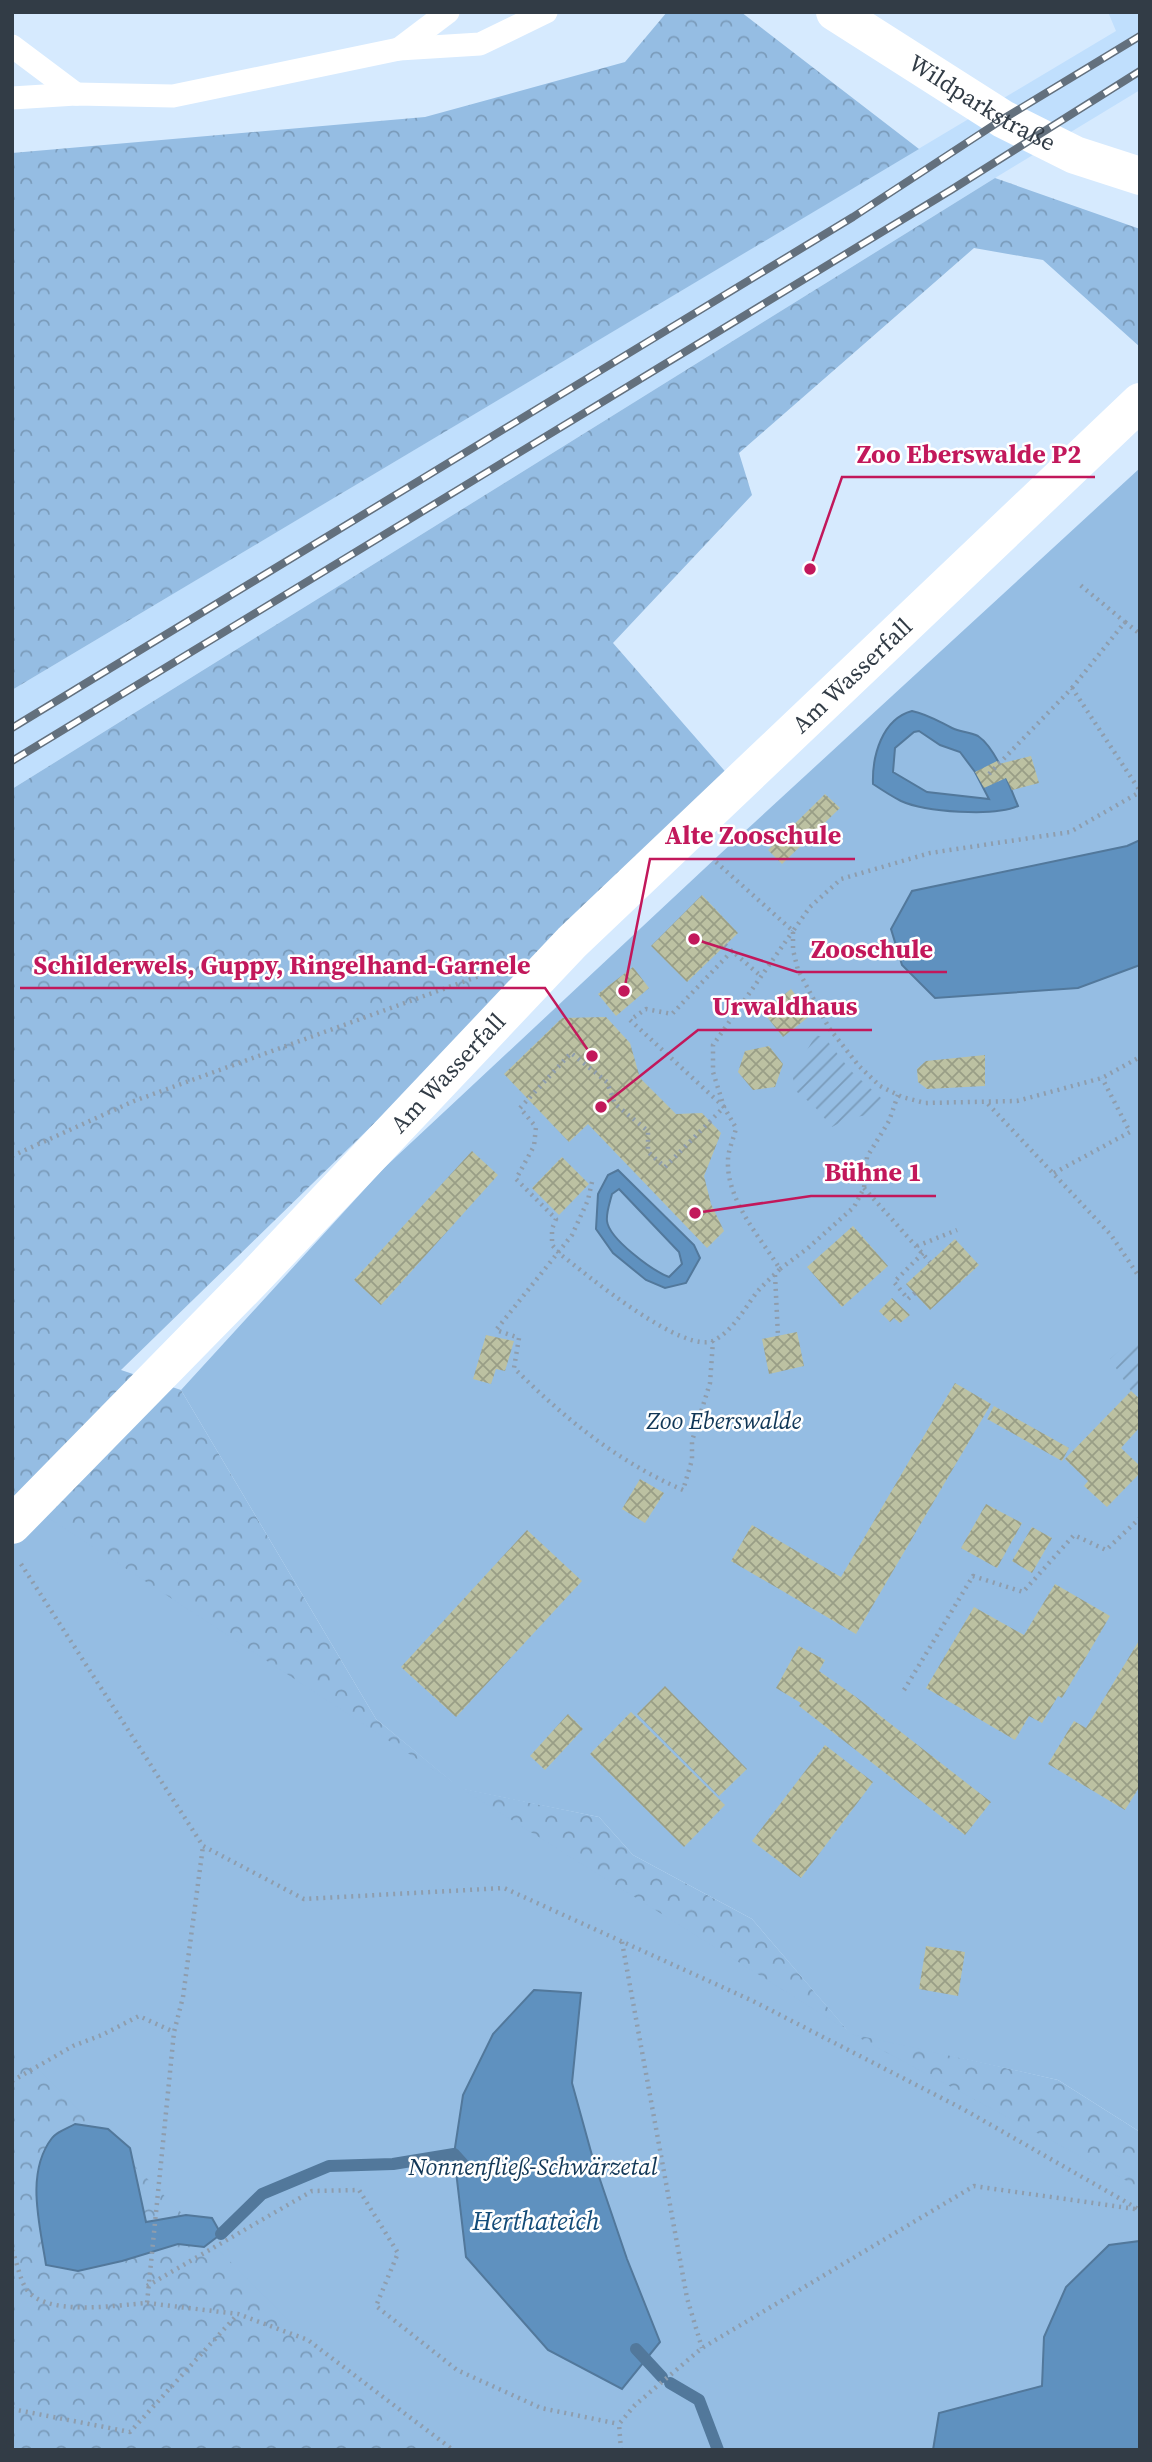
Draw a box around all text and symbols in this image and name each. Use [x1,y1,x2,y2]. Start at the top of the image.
street label: Wildparkstraße [902,46,1061,159]
callout: Zoo Eberswalde P2 [842,430,1095,477]
text: Zoo Eberswalde P2 [857,436,1081,472]
street label: Am Wasserfall [785,610,919,740]
callout: Alte Zooschule [650,812,855,859]
text: Alte Zooschule [665,817,841,853]
callout: Zooschule [797,925,947,972]
text: Zooschule [811,931,933,967]
callout: Schilderwels, Guppy, Ringelhand-Garnele [20,941,545,988]
text: Schilderwels, Guppy, Ringelhand-Garnele [33,947,531,983]
callout: Urwaldhaus [698,983,872,1030]
text: Urwaldhaus [712,988,858,1024]
street label: Am Wasserfall [383,1005,513,1140]
callout: Bühne 1 [811,1149,936,1196]
text: Bühne 1 [824,1154,922,1190]
park label: Zoo Eberswalde [646,1404,801,1437]
park label: Nonnenfließ-Schwärzetal [408,2150,658,2183]
water label: Herthateich [471,2203,600,2239]

